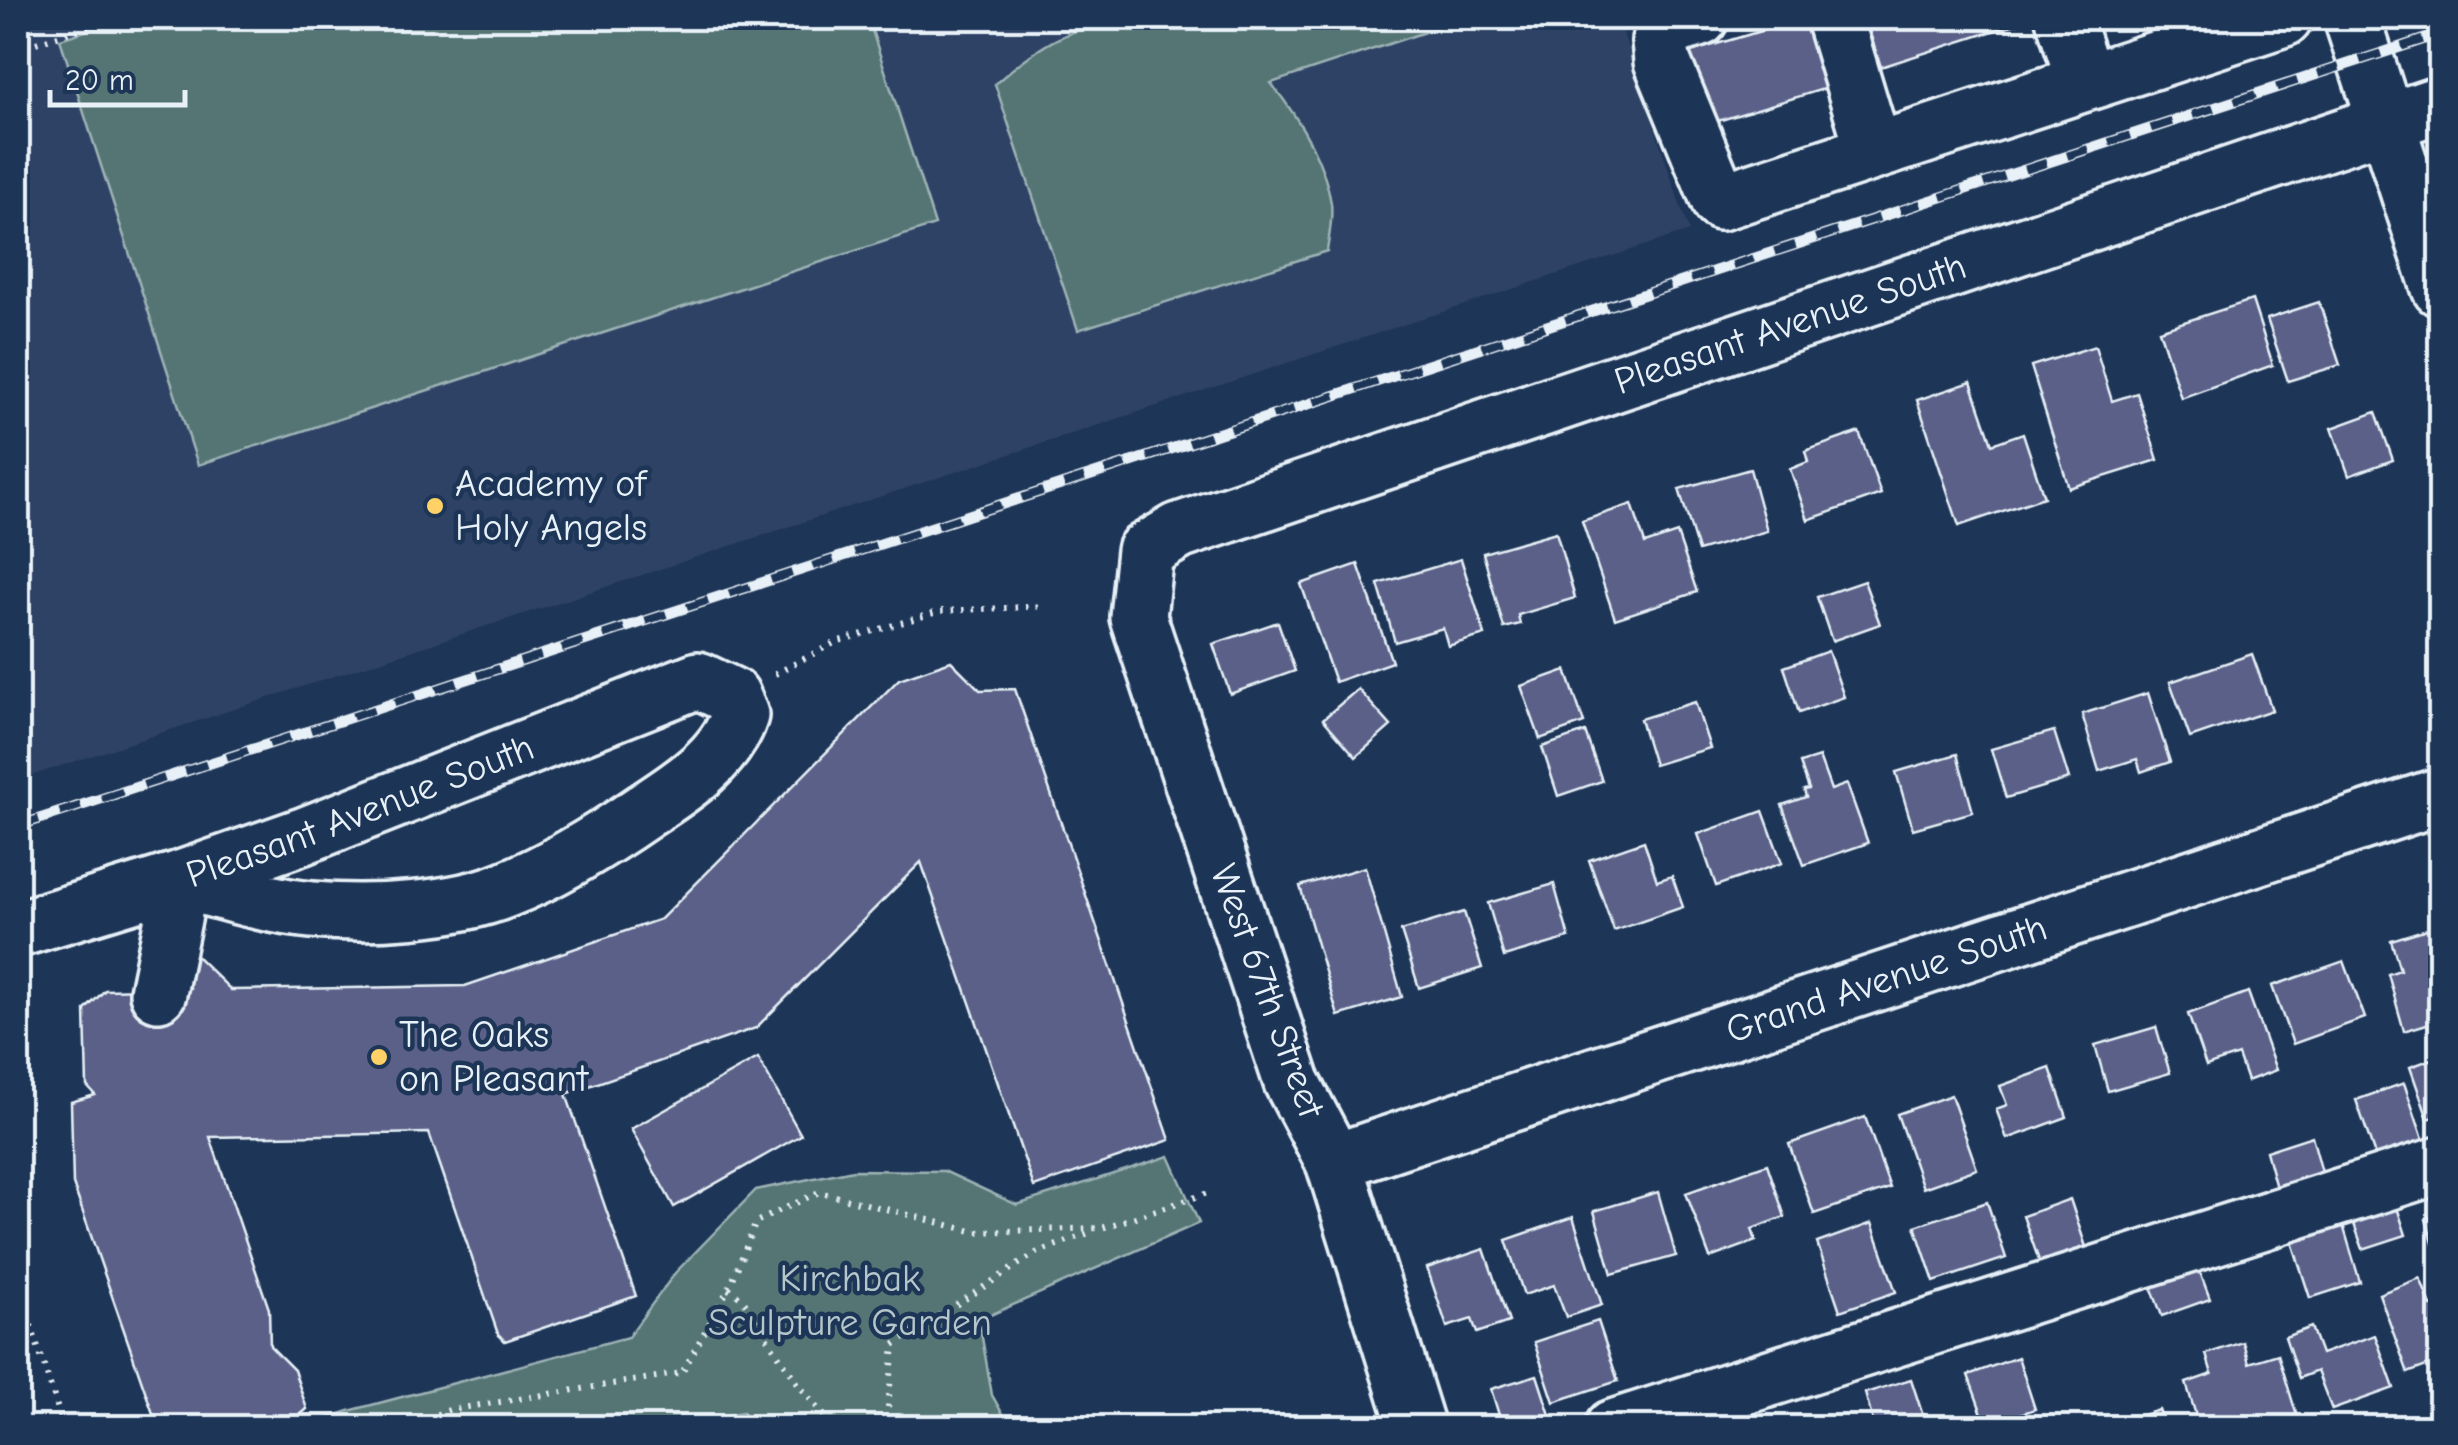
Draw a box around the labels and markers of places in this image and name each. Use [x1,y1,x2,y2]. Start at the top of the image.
place label: Academy of Holy Angels [455,462,648,550]
marker: Academy of Holy Angels [424,495,446,517]
place label: The Oaks on Pleasant [399,1013,589,1101]
marker: The Oaks on Pleasant [368,1046,390,1068]

